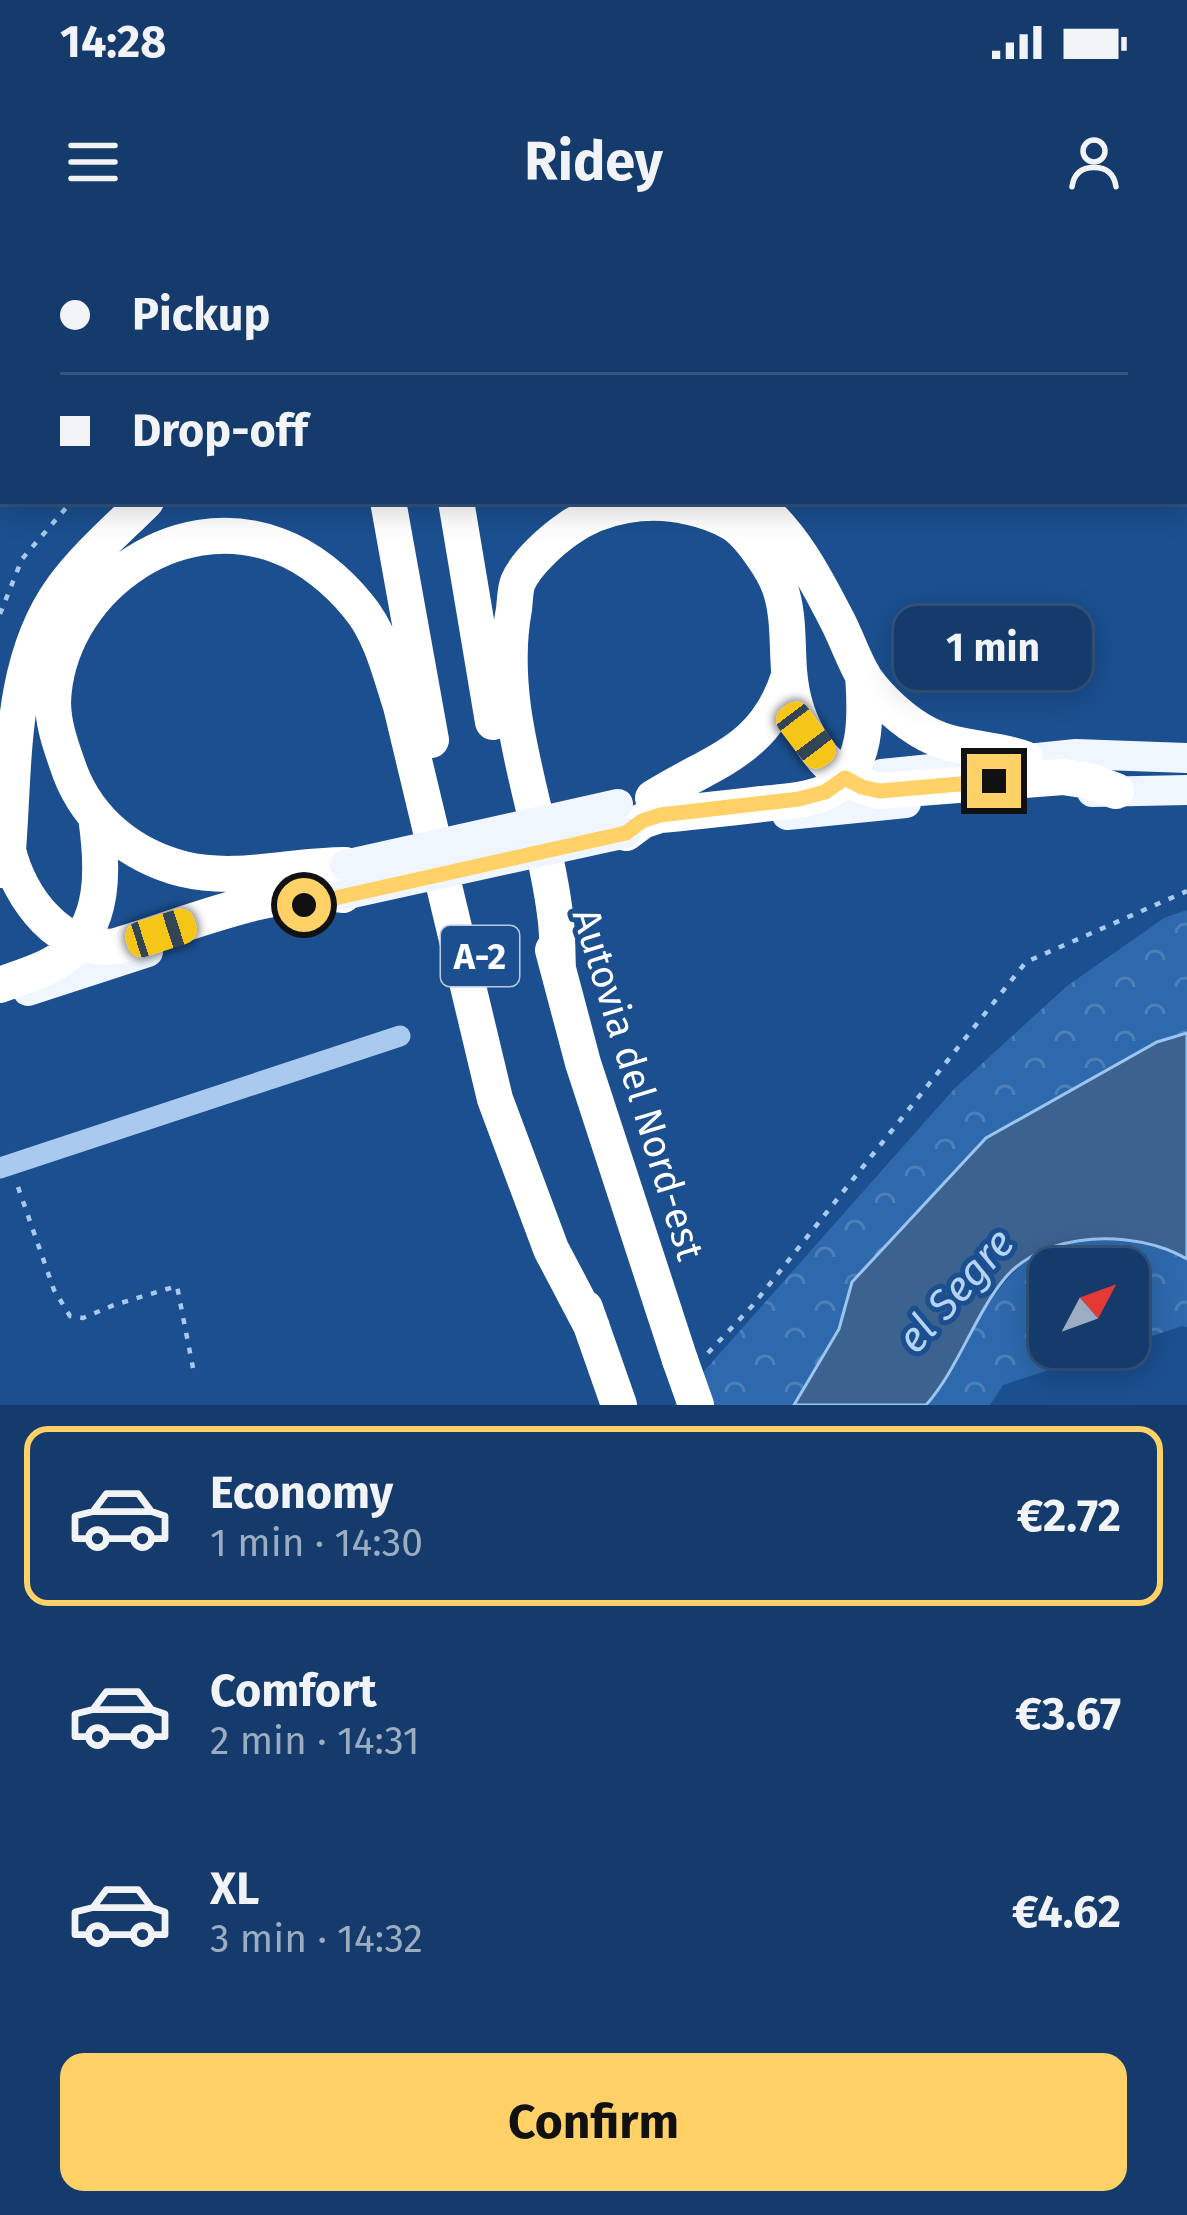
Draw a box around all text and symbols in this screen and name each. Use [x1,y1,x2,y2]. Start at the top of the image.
text: 14:28 [60,15,167,69]
icon: menu [60,129,126,195]
icon: person [1061,129,1127,195]
text: Ridey [524,130,663,194]
text: Pickup [132,288,270,342]
text: Drop-off [132,404,308,458]
callout: 1 min [895,607,1093,691]
text: 1 min [946,625,1040,671]
car [770,695,842,775]
route end [967,754,1021,808]
route start [277,878,331,932]
street label: Autovia del Nord-est [563,903,714,1266]
car [121,905,201,961]
road number: A-2 [441,926,519,986]
water label: el Segre [887,1218,1024,1363]
north arrow [1029,1248,1149,1368]
map controls [1029,1248,1149,1368]
icon: car [66,1462,174,1570]
text: Economy [210,1466,393,1520]
text: €2.72 [1017,1489,1121,1543]
text: 1 min · 14:30 [210,1520,423,1566]
icon: car [66,1660,174,1768]
text: Comfort [210,1664,377,1718]
text: €3.67 [1015,1687,1121,1741]
text: 2 min · 14:31 [210,1718,420,1764]
icon: car [66,1858,174,1966]
text: XL [210,1862,259,1916]
text: €4.62 [1012,1885,1121,1939]
text: 3 min · 14:32 [210,1916,423,1962]
button: Confirm [60,2053,1127,2191]

